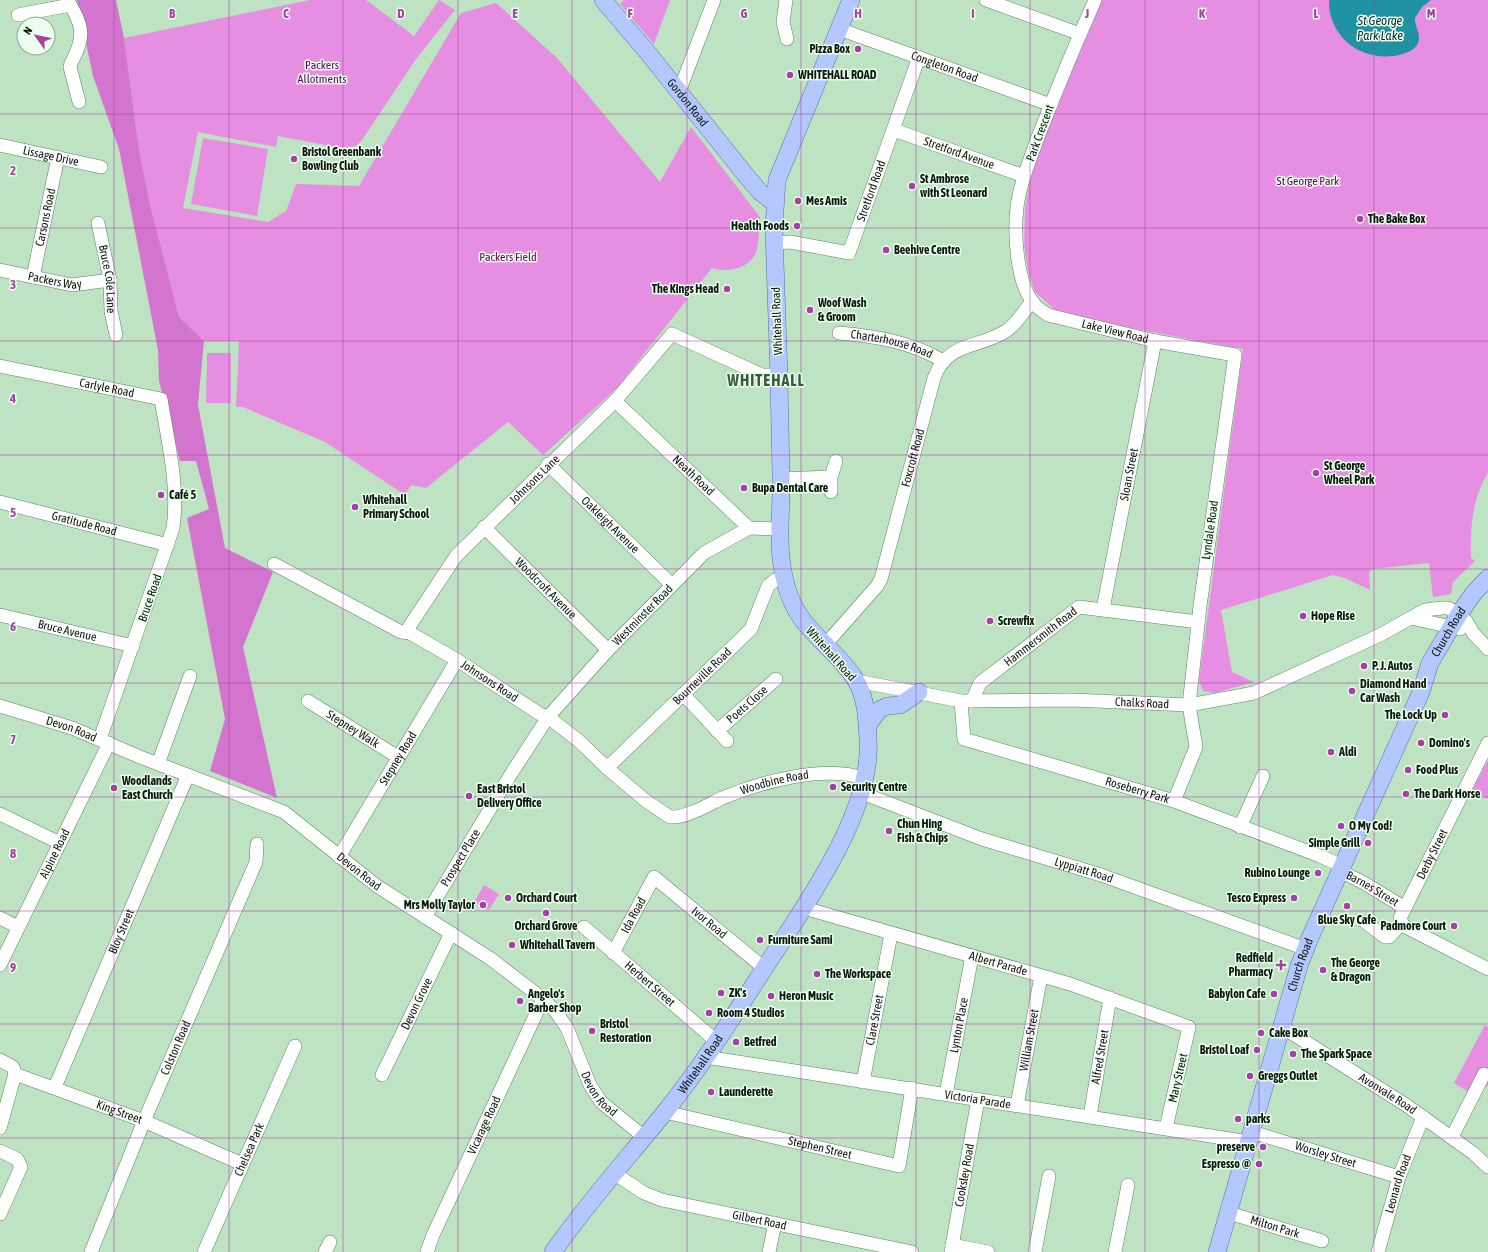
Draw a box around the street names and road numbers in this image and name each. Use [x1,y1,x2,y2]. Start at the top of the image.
street label: Congleton Road [909,48,980,85]
street label: Gordon Road [664,76,711,129]
street label: Park Crescent [1023,102,1057,163]
street label: Stretford Avenue [922,134,996,172]
street label: Lissage Drive [22,143,80,169]
street label: Stretford Road [854,158,889,223]
street label: Carsons Road [33,187,58,248]
street label: Bruce Cole Lane [96,243,118,314]
street label: Packers Way [27,269,83,292]
street label: Whitehall Road [769,287,785,355]
street label: Lake View Road [1080,316,1150,346]
street label: Charterhouse Road [850,327,935,361]
street label: Carlyle Road [78,375,135,400]
street label: Foxcroft Road [899,427,927,489]
street label: Sloan Street [1117,447,1141,502]
street label: Johnsons Lane [507,452,563,507]
street label: Neath Road [670,452,717,498]
street label: Oakleigh Avenue [579,494,642,556]
street label: Lyndale Road [1199,500,1221,560]
street label: Gratitude Road [50,509,118,539]
street label: Woodcroft Avenue [512,555,579,622]
street label: Bruce Road [135,572,165,624]
street label: Westminster Road [610,582,676,648]
street label: Hammersmith Road [1001,604,1080,669]
street label: Church Road [1428,604,1469,659]
street label: Bruce Avenue [36,617,98,644]
street label: Whitehall Road [803,624,859,684]
street label: Bourneville Road [670,645,734,708]
street label: Johnsons Road [458,657,521,705]
street label: Poets Close [724,683,770,726]
street label: Chalks Road [1115,695,1169,711]
street label: Stepney Walk [324,707,383,751]
street label: Devon Road [44,713,99,745]
street label: Stepney Road [377,729,420,788]
street label: Woodbine Road [739,768,810,797]
street label: Roseberry Park [1104,774,1172,807]
street label: Derby Street [1414,826,1451,882]
street label: Alpine Road [37,827,73,881]
street label: Prospect Place [438,827,483,889]
street label: Devon Road [334,850,384,894]
street label: Lyppiatt Road [1053,854,1115,886]
street label: Barnes Street [1344,868,1402,910]
street label: Ida Road [618,895,649,936]
street label: Ivor Road [689,904,730,941]
street label: Bloy Street [106,907,137,956]
street label: Church Road [1285,936,1316,993]
street label: Albert Parade [967,949,1029,978]
street label: Herbert Street [622,958,678,1010]
street label: Devon Grove [398,976,435,1032]
street label: Clare Street [863,993,886,1047]
street label: Lynton Place [947,996,971,1054]
street label: William Street [1016,1007,1042,1072]
street label: Colston Road [158,1019,194,1077]
street label: Alfred Street [1089,1028,1112,1085]
street label: Whitehall Road [675,1032,726,1096]
street label: Mary Street [1166,1051,1191,1104]
street label: Devon Road [578,1069,620,1119]
street label: Avonvale Road [1356,1070,1419,1117]
street label: Victoria Parade [944,1087,1012,1112]
street label: Vicarage Road [465,1094,504,1157]
street label: King Street [94,1097,145,1127]
street label: Chelsea Park [231,1120,267,1178]
street label: Stephen Street [787,1134,854,1162]
street label: Worsley Street [1293,1139,1358,1171]
street label: Cooksley Road [952,1142,977,1208]
street label: Leonard Road [1382,1152,1414,1215]
street label: Gilbert Road [731,1208,788,1233]
street label: Milton Park [1249,1213,1302,1241]

